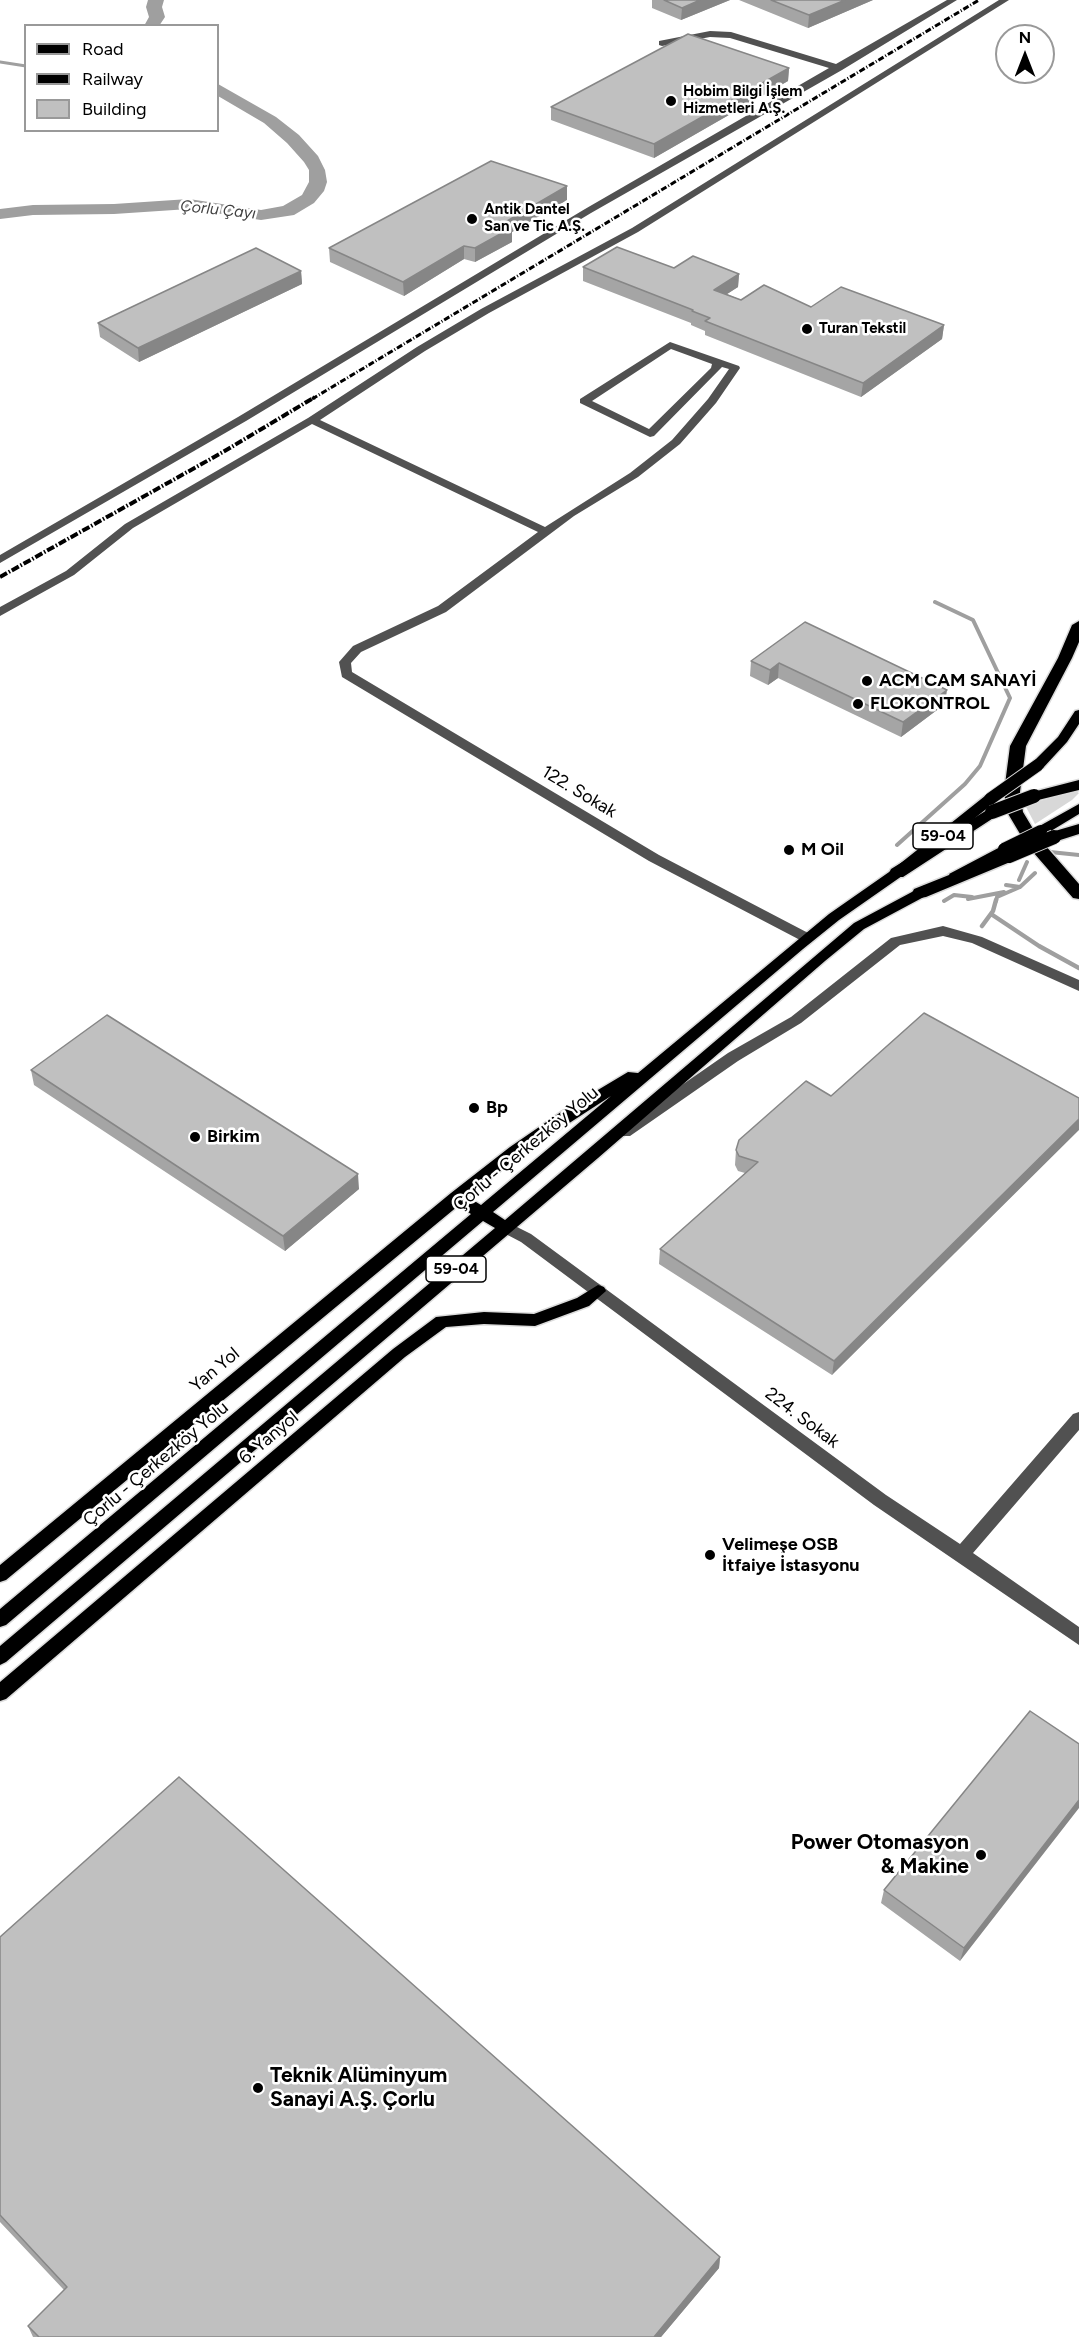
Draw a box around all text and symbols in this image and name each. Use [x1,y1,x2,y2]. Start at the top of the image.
legend [24,24,219,132]
north arrow [995,24,1055,84]
text: N [1019,28,1031,47]
text: Road [82,38,123,60]
text: Railway [82,68,143,90]
place label: Hobim Bilgi İşlem Hizmetleri A.Ş. [683,83,802,118]
marker: Hobim Bilgi İşlem Hizmetleri A.Ş. [664,94,678,108]
text: Building [82,98,147,120]
water label: Çorlu Çayı [179,196,257,224]
place label: Antik Dantel San ve Tic A.Ş. [484,201,585,236]
marker: Antik Dantel San ve Tic A.Ş. [465,212,479,226]
place label: Turan Tekstil [819,320,906,338]
marker: Turan Tekstil [800,322,814,336]
place label: ACM CAM SANAYİ [879,670,1036,692]
marker: ACM CAM SANAYİ [860,674,874,688]
place label: FLOKONTROL [870,693,990,715]
marker: FLOKONTROL [851,697,865,711]
street label: 122. Sokak [538,761,620,823]
road number: 59-04 [913,823,973,849]
place label: M Oil [801,839,844,861]
marker: M Oil [782,843,796,857]
street label: Çorlu - Çerkezköy Yolu [449,1082,603,1216]
place label: Bp [486,1097,508,1119]
marker: Bp [467,1101,481,1115]
place label: Birkim [207,1126,260,1148]
marker: Birkim [188,1130,202,1144]
road number: 59-04 [426,1256,486,1282]
street label: Yan Yol [186,1343,244,1397]
street label: 224. Sokak [761,1383,843,1453]
street label: Çorlu - Çerkezköy Yolu [79,1397,233,1531]
street label: 6. Yanyol [235,1407,303,1469]
place label: Velimeşe OSB İtfaiye İstasyonu [722,1534,860,1576]
marker: Velimeşe OSB İtfaiye İstasyonu [703,1548,717,1562]
place label: Power Otomasyon & Makine [791,1830,969,1880]
marker: Power Otomasyon & Makine [974,1848,988,1862]
place label: Teknik Alüminyum Sanayi A.Ş. Çorlu [270,2063,447,2113]
marker: Teknik Alüminyum Sanayi A.Ş. Çorlu [251,2081,265,2095]

